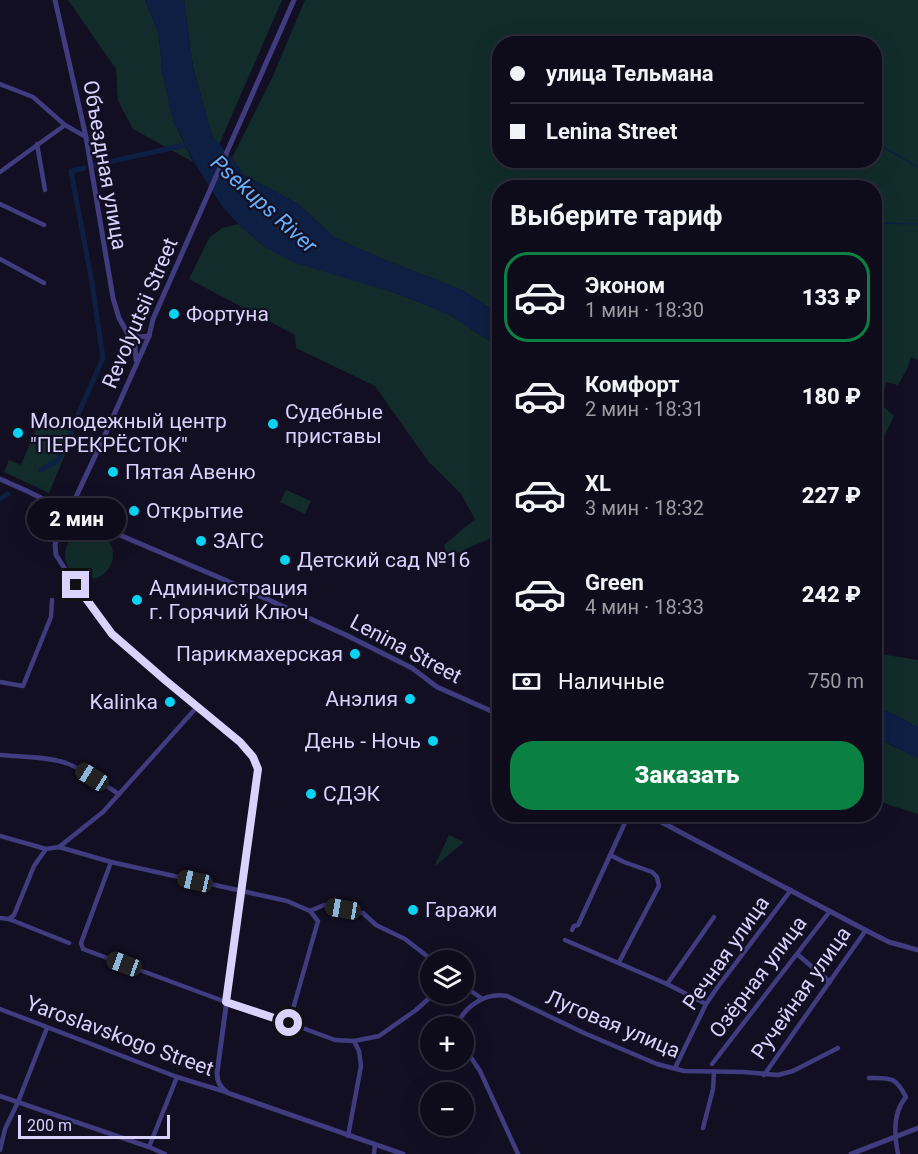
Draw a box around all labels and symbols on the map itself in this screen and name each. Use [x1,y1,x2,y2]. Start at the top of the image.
street label: Объездная улица [78,78,132,252]
water label: Psekups River [206,150,323,259]
street label: Revolyutsii Street [97,234,183,392]
place label: Фортуна [186,302,269,326]
marker: Фортуна [167,307,181,321]
place label: Судебные приставы [285,400,383,448]
place label: Молодежный центр "ПЕРЕКРЁСТОК" [30,409,227,457]
marker: Судебные приставы [266,417,280,431]
marker: Молодежный центр "ПЕРЕКРЁСТОК" [11,426,25,440]
place label: Пятая Авеню [125,460,256,484]
marker: Пятая Авеню [106,465,120,479]
callout: 2 мин [26,498,125,540]
place label: Открытие [146,499,243,523]
marker: Открытие [127,504,141,518]
place label: ЗАГС [213,529,264,553]
marker: ЗАГС [194,534,208,548]
place label: Детский сад №16 [297,548,470,572]
marker: Детский сад №16 [278,553,292,567]
route end [62,571,89,598]
place label: Администрация г. Горячий Ключ [149,576,309,624]
marker: Администрация г. Горячий Ключ [130,593,144,607]
street label: Lenina Street [346,610,466,688]
place label: Парикмахерская [176,642,343,666]
marker: Парикмахерская [348,647,362,661]
place label: Анэлия [325,687,398,711]
place label: Kalinka [90,690,158,714]
marker: Анэлия [403,692,417,706]
marker: Kalinka [163,695,177,709]
place label: День - Ночь [305,729,421,753]
marker: День - Ночь [426,734,440,748]
car [72,760,112,794]
place label: СДЭК [323,782,381,806]
marker: СДЭК [304,787,318,801]
car [175,868,215,894]
street label: Речная улица [678,891,774,1015]
car [324,897,362,921]
place label: Гаражи [425,898,497,922]
marker: Гаражи [406,903,420,917]
street label: Озёрная улица [704,911,812,1043]
street label: Ручейная улица [746,922,856,1064]
car [104,949,144,979]
street label: Луговая улица [542,985,684,1063]
street label: Yaroslavskogo Street [23,991,217,1081]
route start [275,1009,302,1036]
scale bar [18,1112,170,1140]

